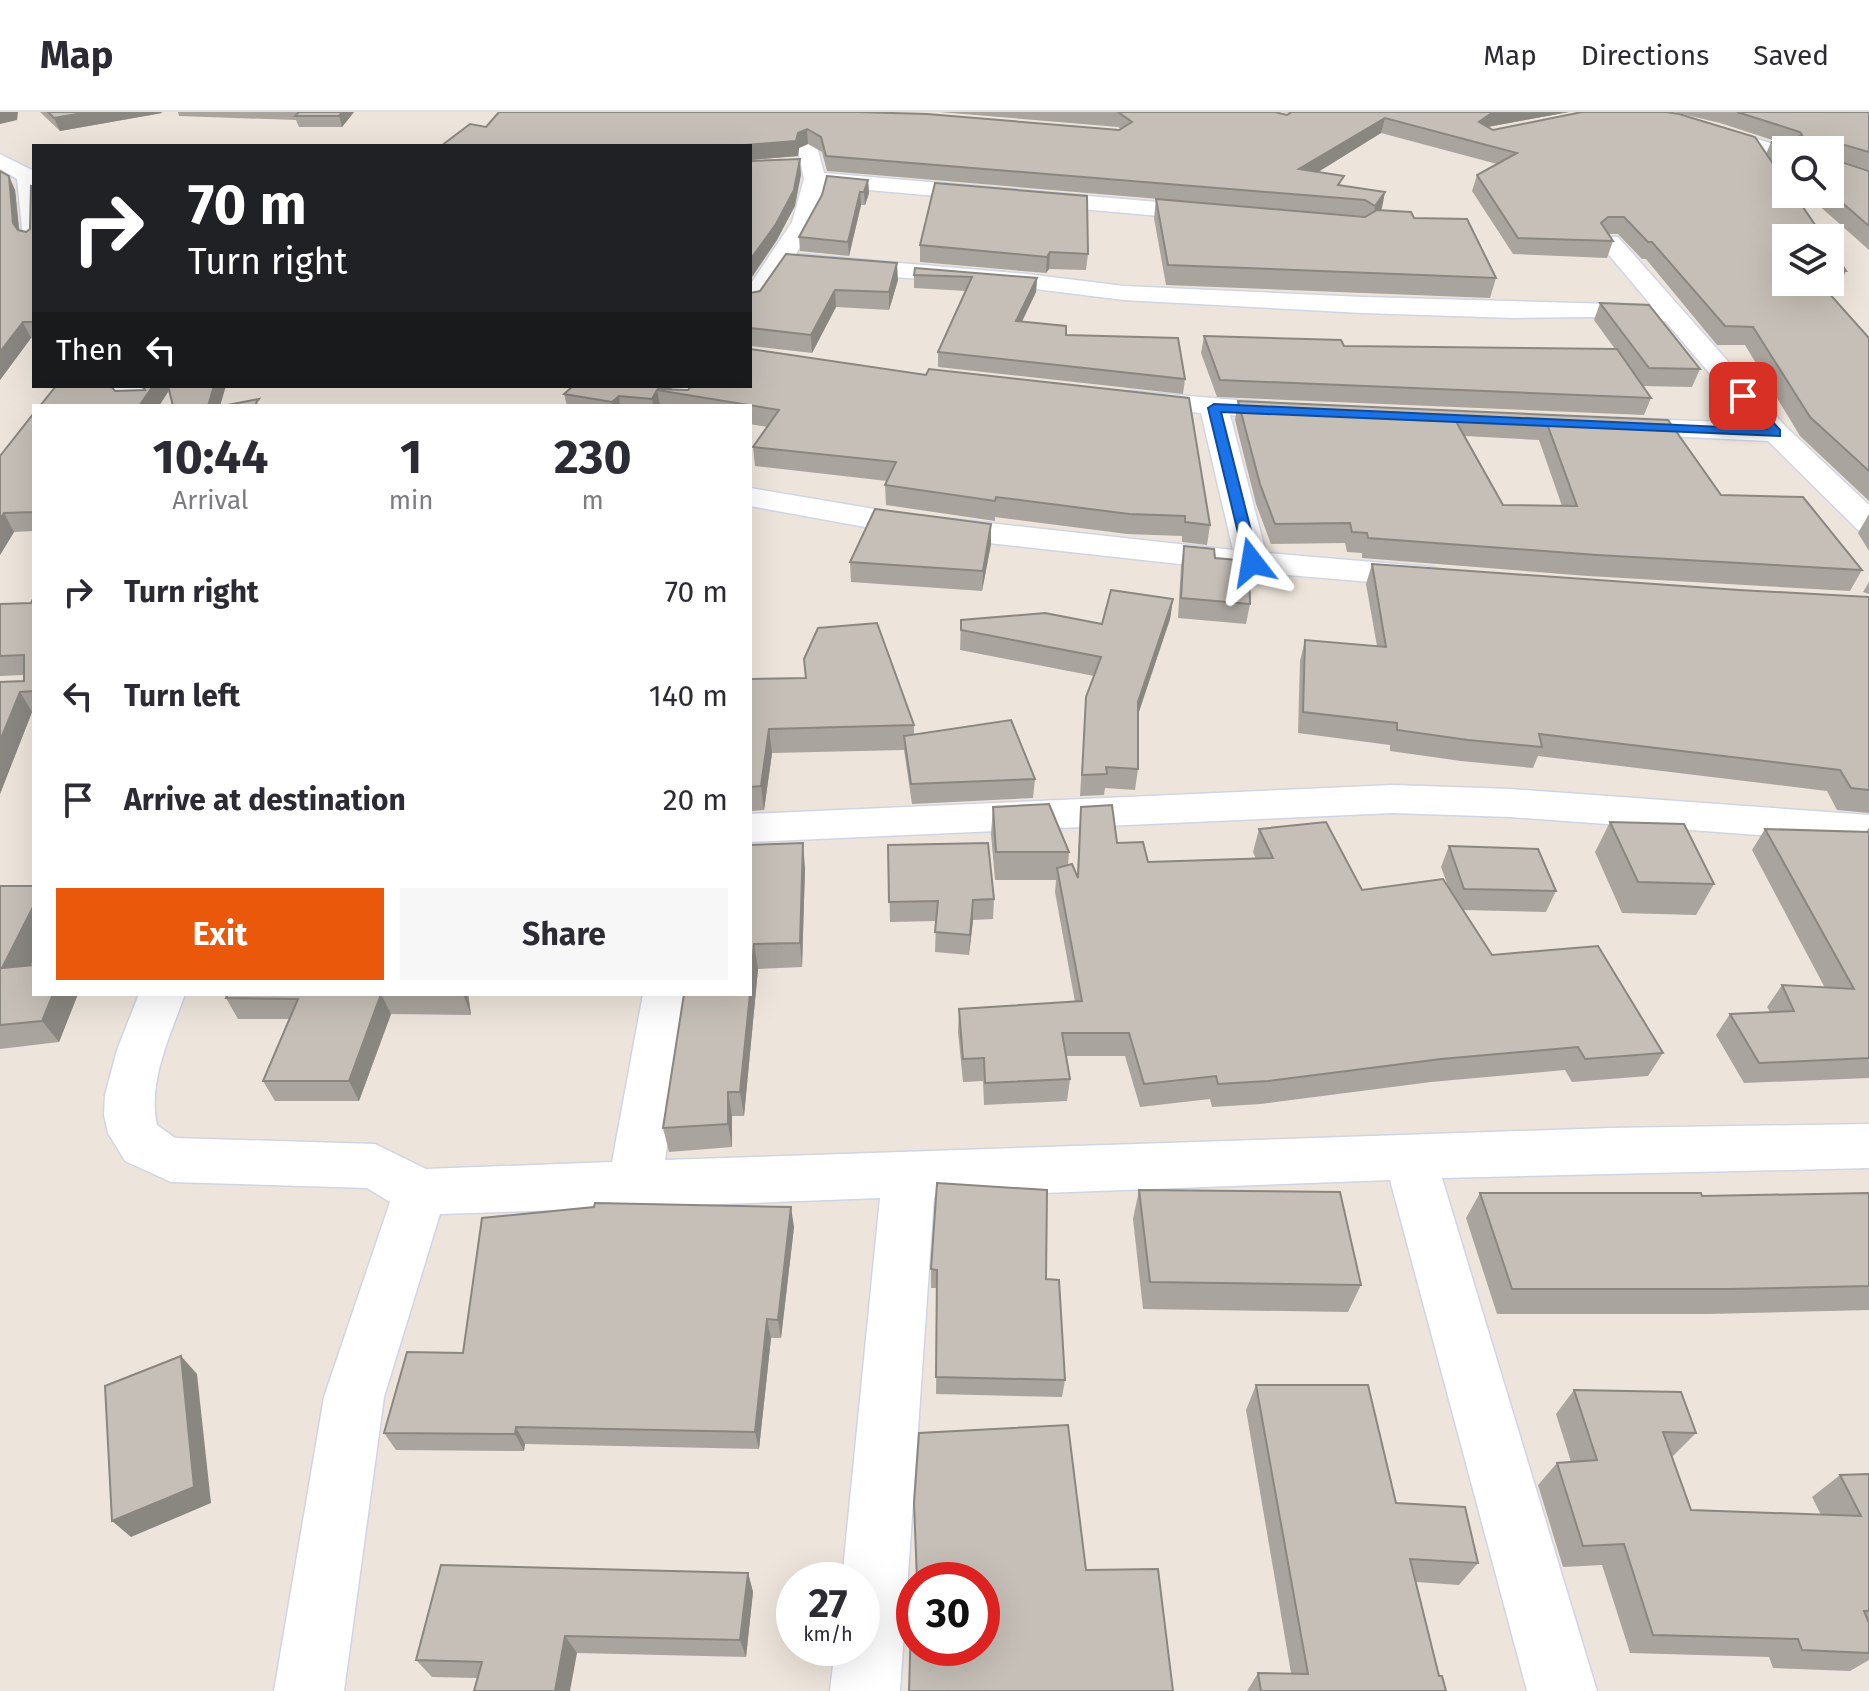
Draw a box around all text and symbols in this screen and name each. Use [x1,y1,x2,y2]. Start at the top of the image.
text: Map [40,32,113,78]
text: Map [1483,39,1537,72]
text: Directions [1581,39,1709,72]
text: Saved [1753,39,1829,72]
map controls [1772,136,1844,296]
button: search [1772,136,1844,208]
text: 70 m [188,172,307,239]
icon: right [56,176,160,280]
button: layers [1772,224,1844,296]
text: Turn right [188,240,348,284]
icon: left [139,328,183,372]
text: Then [56,332,123,368]
pin [1709,362,1777,430]
icon: arrive [1721,374,1765,418]
text: 10:44 [152,428,268,486]
text: 1 [400,428,422,486]
text: 230 [554,428,632,486]
text: Arrival [172,485,248,516]
text: min [389,485,434,516]
text: m [582,485,604,516]
position arrow [1210,520,1294,604]
icon: right [56,570,100,614]
text: Turn right [124,574,259,610]
text: 70 m [665,574,728,610]
icon: left [56,674,100,718]
text: Turn left [124,678,240,714]
text: 140 m [649,678,728,714]
icon: arrive [56,778,100,822]
text: Arrive at destination [124,782,406,818]
text: 20 m [663,782,728,818]
button: Exit [56,888,384,980]
button: Share [400,888,728,980]
speed limit sign: 30 [896,1562,1000,1666]
text: 27 [809,1580,848,1628]
text: km/h [803,1622,853,1646]

